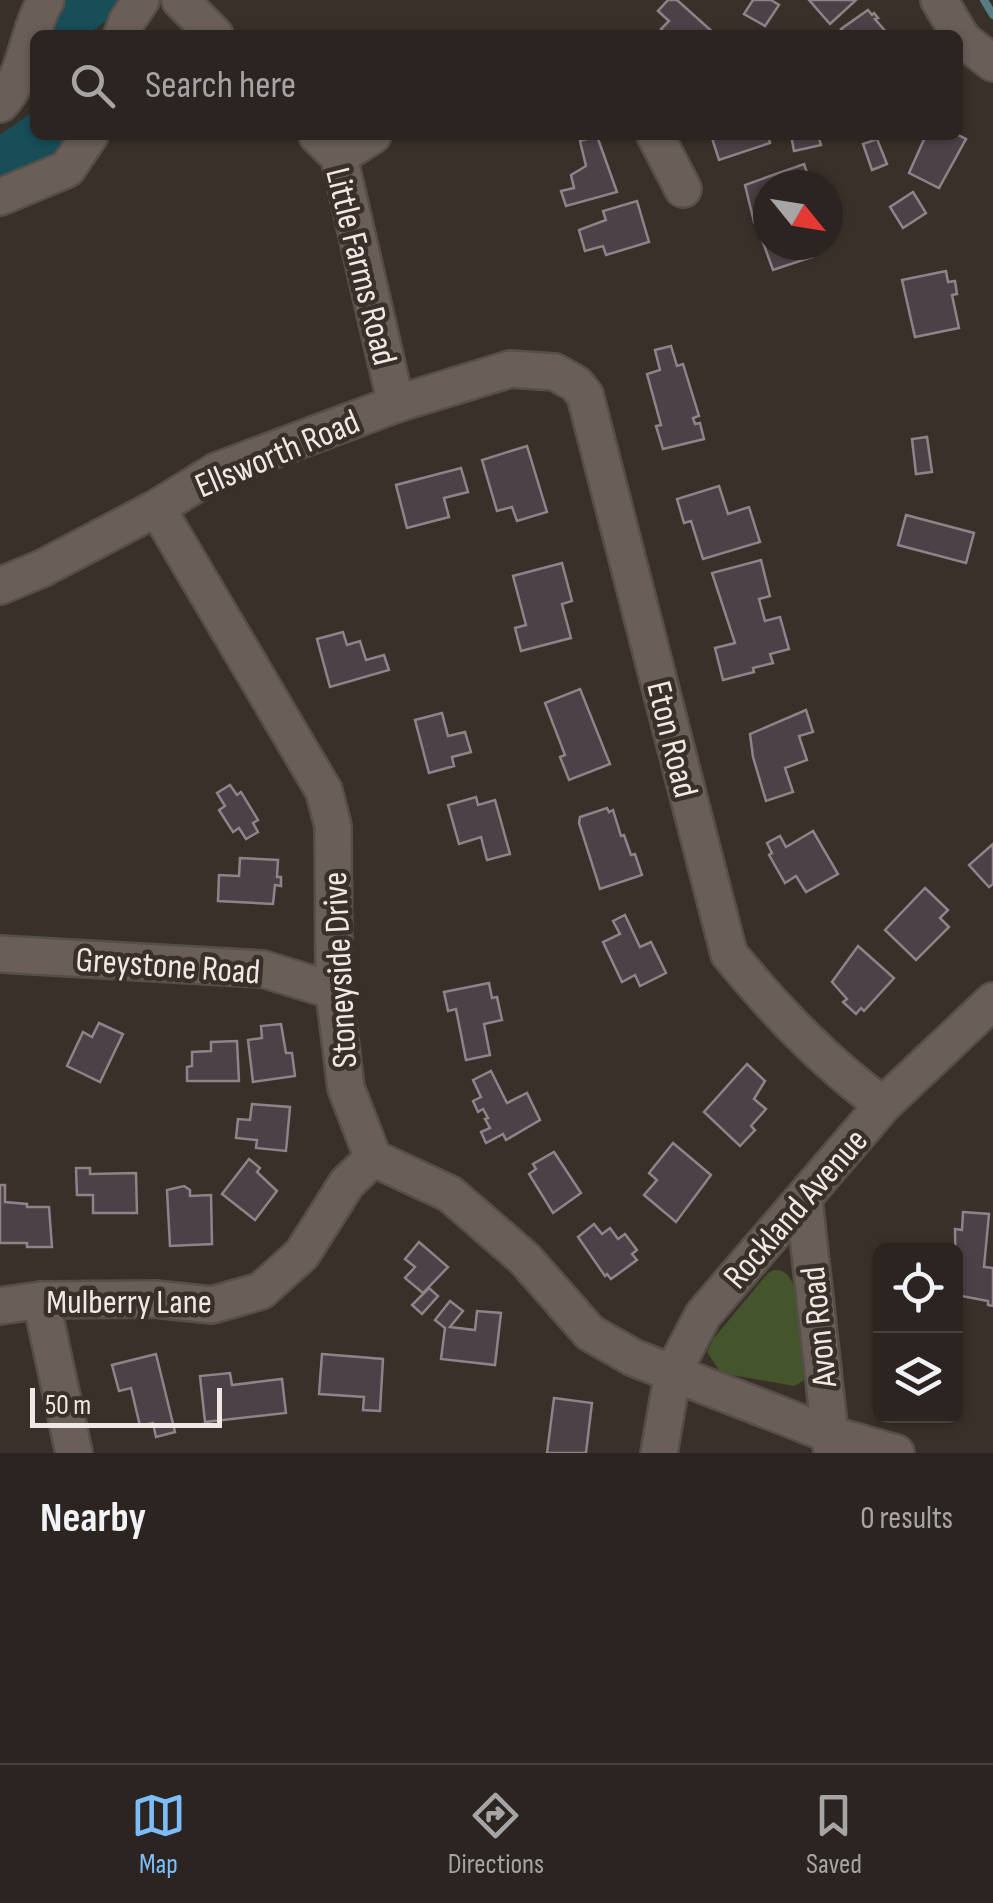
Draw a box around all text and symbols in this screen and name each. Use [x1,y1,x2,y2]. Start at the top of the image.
search box [30,30,963,140]
icon: search [65,58,120,113]
text: Search here [145,63,296,108]
street label: Little Farms Road [315,163,406,370]
north arrow [753,170,843,260]
street label: Ellsworth Road [189,401,366,508]
street label: Eton Road [636,677,707,802]
street label: Stoneyside Drive [314,871,367,1069]
street label: Greystone Road [74,939,262,994]
street label: Rockland Avenue [715,1120,877,1298]
map controls [873,1243,963,1423]
button: locate [873,1243,963,1333]
street label: Avon Road [792,1264,847,1390]
street label: Mulberry Lane [46,1281,212,1324]
button: layers [873,1333,963,1423]
scale bar [30,1383,222,1428]
text: 50 m [45,1389,91,1422]
text: Nearby [40,1493,146,1544]
text: 0 results [860,1499,953,1538]
tab: Map [131,1788,186,1881]
tab: Directions [448,1788,544,1881]
tab: Saved [806,1788,862,1881]

